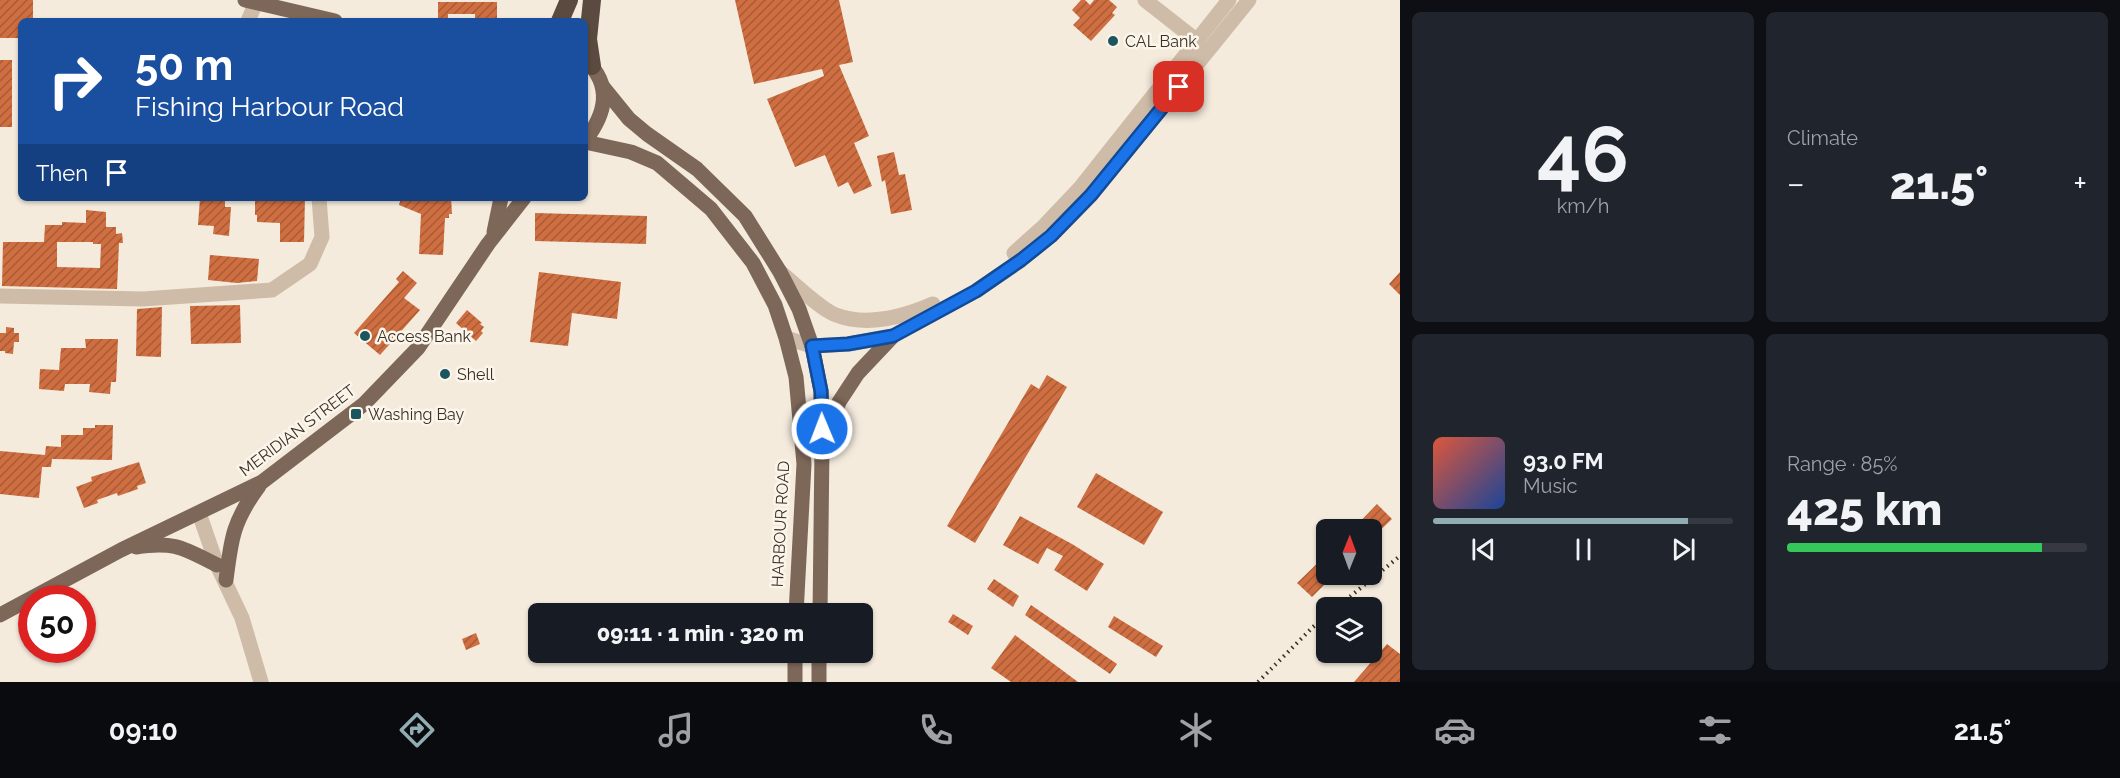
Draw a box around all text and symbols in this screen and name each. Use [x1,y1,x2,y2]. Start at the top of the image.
place label: CAL Bank [1125,32,1197,51]
marker: CAL Bank [1106,34,1120,48]
text: 50 m [135,41,233,90]
icon: right [36,42,114,120]
pin [1153,61,1204,112]
icon: arrive [1162,70,1195,103]
text: Fishing Harbour Road [135,91,404,122]
text: 46 [1537,109,1629,200]
text: Climate [1787,126,1858,150]
icon: arrive [100,156,133,189]
text: 21.5° [1890,157,1988,210]
text: Then [36,160,88,186]
text: − [1787,164,1805,203]
text: + [2073,164,2087,203]
text: km/h [1557,194,1609,218]
place label: Access Bank [377,327,472,346]
marker: Access Bank [358,329,372,343]
place label: Shell [457,365,495,384]
marker: Shell [438,367,452,381]
street label: MERIDIAN STREET [236,381,359,480]
position arrow [790,397,854,461]
place label: Washing Bay [368,405,465,424]
marker: Washing Bay [349,407,363,421]
text: 93.0 FM [1523,448,1604,474]
text: Range · 85% [1787,452,1898,476]
street label: HARBOUR ROAD [768,460,793,588]
text: Music [1523,474,1577,498]
text: 425 km [1787,483,1942,536]
north arrow [1316,519,1382,585]
map controls [1316,519,1382,663]
icon: previous [1467,533,1500,566]
icon: pause [1567,533,1600,566]
icon: next [1667,533,1700,566]
speed limit sign: 50 [18,585,96,663]
button: layers [1316,597,1382,663]
text: 09:11 · 1 min · 320 m [597,620,804,646]
icon: directions [396,709,438,751]
icon: music [655,709,697,751]
icon: phone [915,709,957,751]
icon: climate [1175,709,1217,751]
icon: car [1434,709,1476,751]
icon: filters [1694,709,1736,751]
text: 09:10 [109,715,178,746]
text: 21.5° [1954,715,2011,746]

